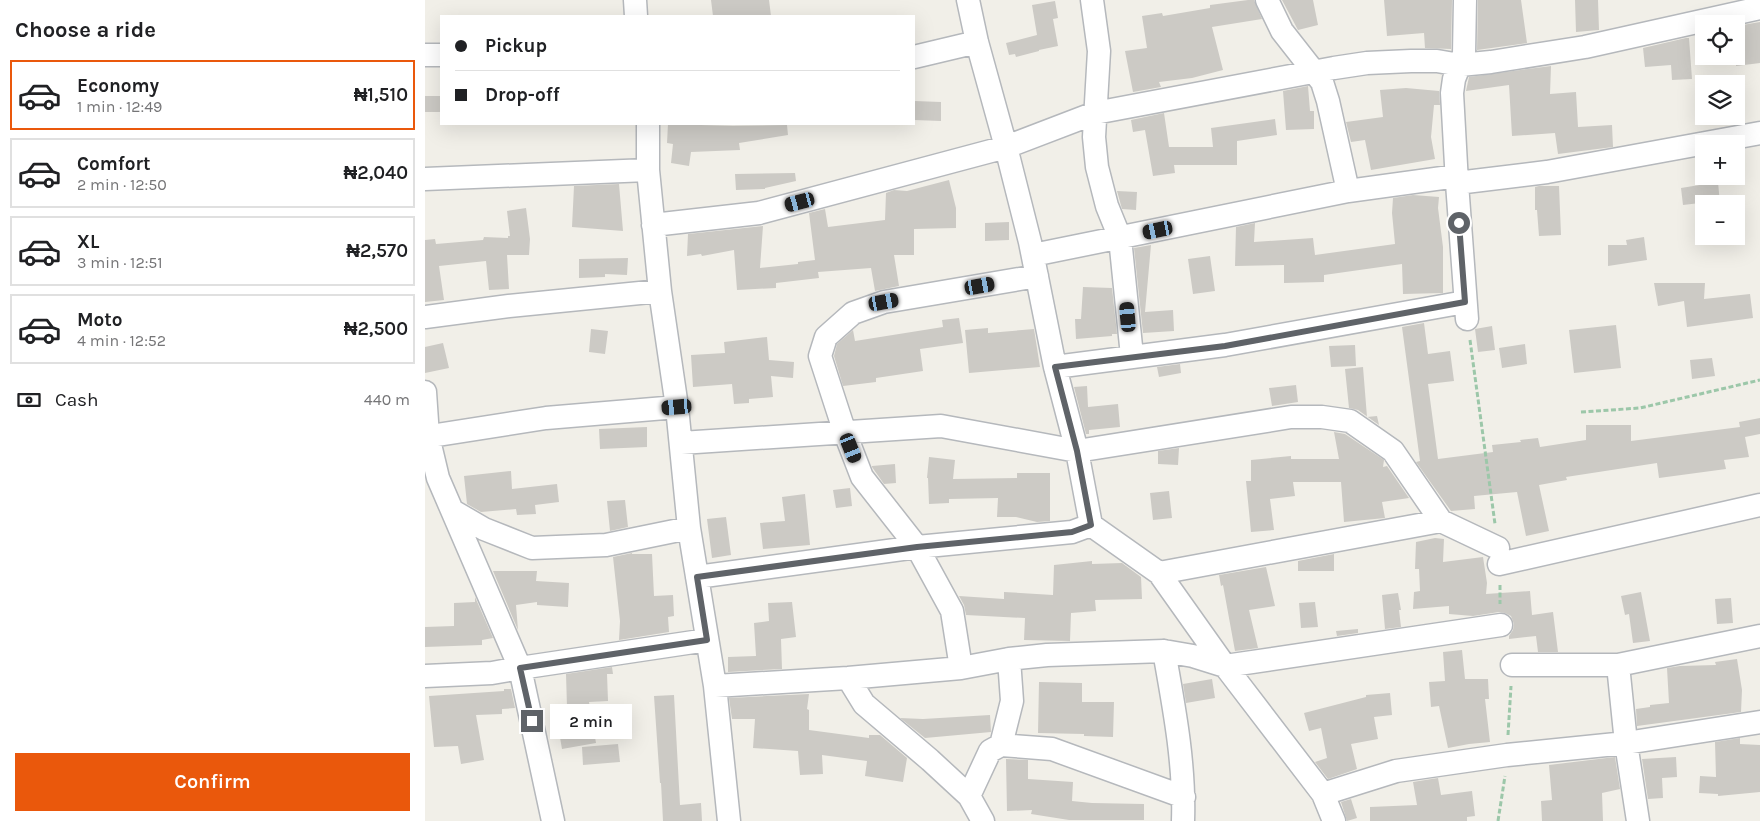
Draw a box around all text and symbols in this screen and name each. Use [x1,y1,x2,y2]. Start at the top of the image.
map controls [1695,15,1745,245]
button: locate [1695,15,1745,65]
text: Choose a ride [15,17,156,43]
text: Pickup [485,35,547,57]
icon: car [17,73,62,118]
text: Economy [77,75,159,97]
button: layers [1695,75,1745,125]
text: ₦1,510 [354,84,408,106]
text: Drop-off [485,84,560,106]
text: 1 min · 12:49 [77,97,162,116]
button: + [1695,135,1745,185]
icon: car [17,151,62,196]
text: Comfort [77,153,151,175]
text: ₦2,040 [344,162,408,184]
text: 2 min · 12:50 [77,175,167,194]
car [783,191,816,213]
button: − [1695,195,1745,245]
route start [1448,212,1470,234]
car [1141,220,1174,240]
icon: car [17,229,62,274]
text: XL [77,231,99,253]
text: ₦2,570 [346,240,408,262]
text: 3 min · 12:51 [77,253,163,272]
car [963,276,996,296]
car [867,292,900,312]
car [1119,301,1136,333]
icon: car [17,307,62,352]
text: Moto [77,309,123,331]
text: ₦2,500 [344,318,408,340]
text: 4 min · 12:52 [77,331,166,350]
icon: cash [15,386,43,414]
text: Cash [55,389,99,411]
text: 440 m [364,390,410,409]
car [661,398,692,416]
car [838,431,863,465]
callout: 2 min [549,704,632,738]
route end [521,710,543,732]
text: 2 min [569,712,613,731]
button: Confirm [15,753,410,811]

